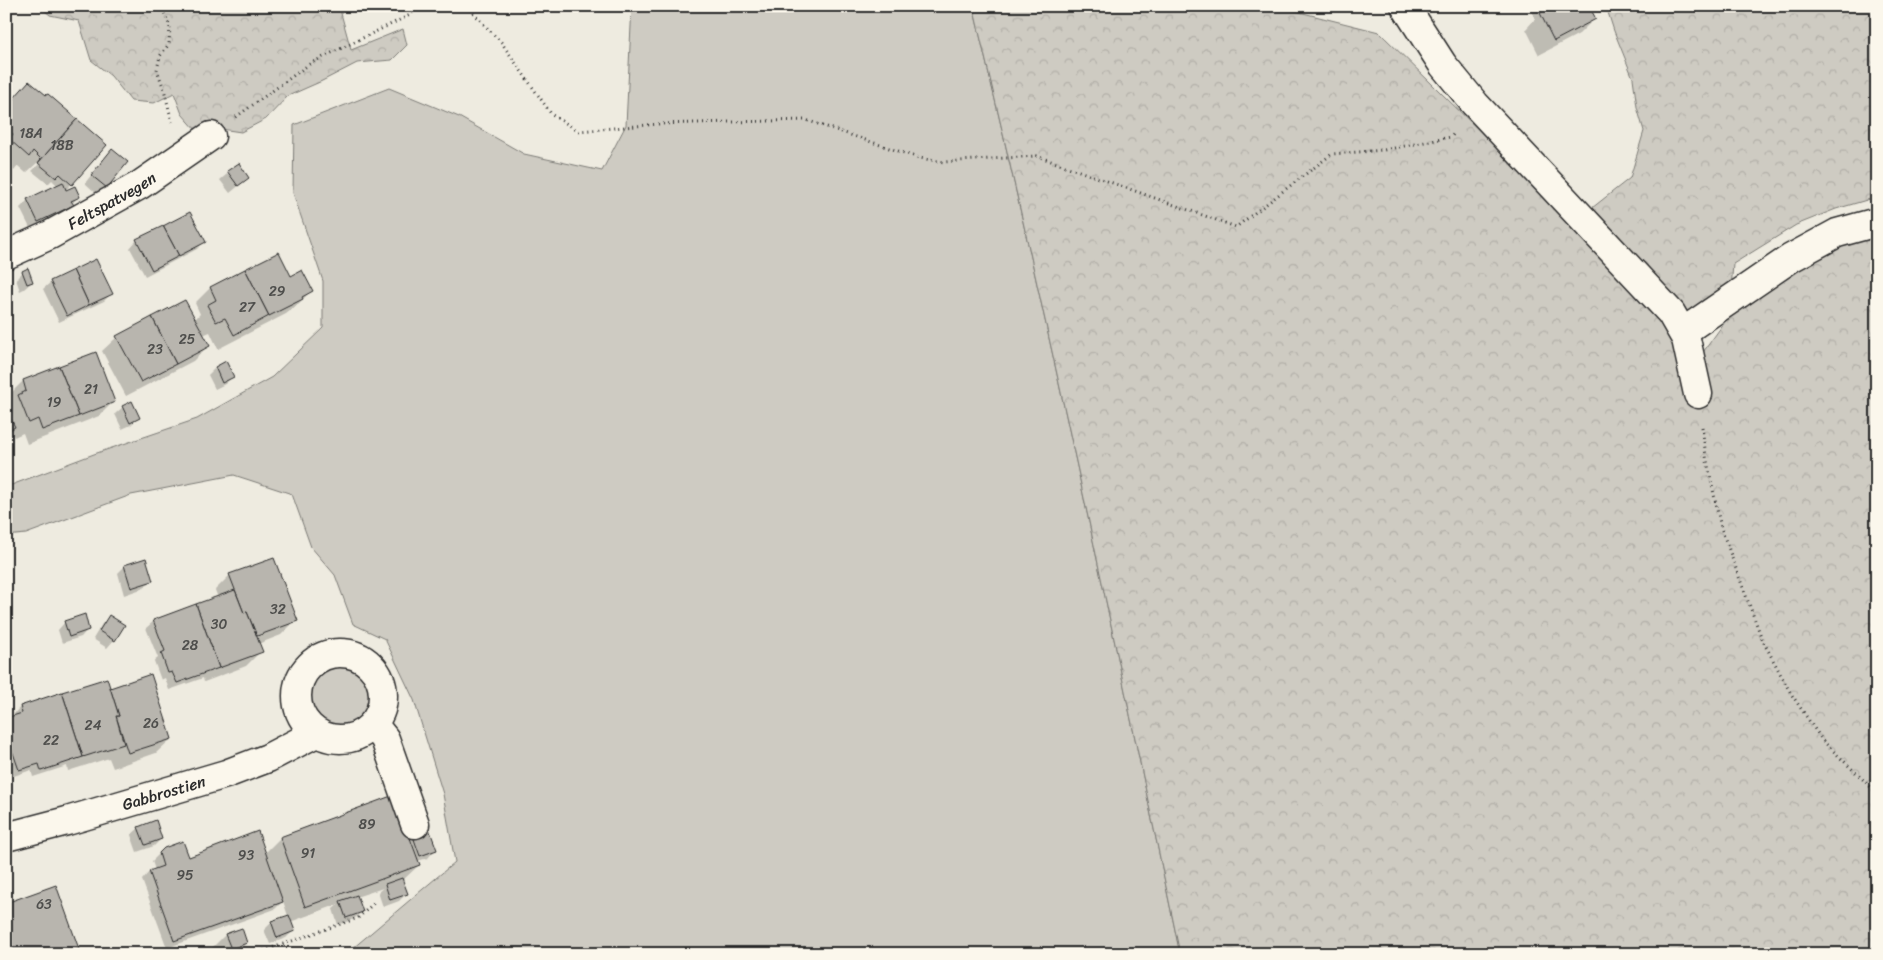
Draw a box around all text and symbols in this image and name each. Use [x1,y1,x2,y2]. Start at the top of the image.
house number: 18A [19,121,43,146]
house number: 18B [50,133,74,158]
street label: Feltspatvegen [62,164,163,238]
house number: 29 [269,279,286,304]
house number: 27 [239,295,256,320]
house number: 25 [179,327,196,352]
house number: 23 [147,337,163,362]
house number: 21 [84,377,98,402]
house number: 19 [47,390,62,415]
house number: 32 [270,597,286,622]
house number: 30 [211,612,227,637]
house number: 28 [182,633,199,658]
house number: 26 [143,711,159,736]
house number: 24 [85,713,102,738]
house number: 22 [43,728,59,753]
street label: Gabbrostien [119,767,209,819]
house number: 89 [358,812,376,837]
house number: 91 [301,841,315,866]
house number: 93 [238,843,254,868]
house number: 95 [176,863,194,888]
house number: 63 [36,892,52,917]

